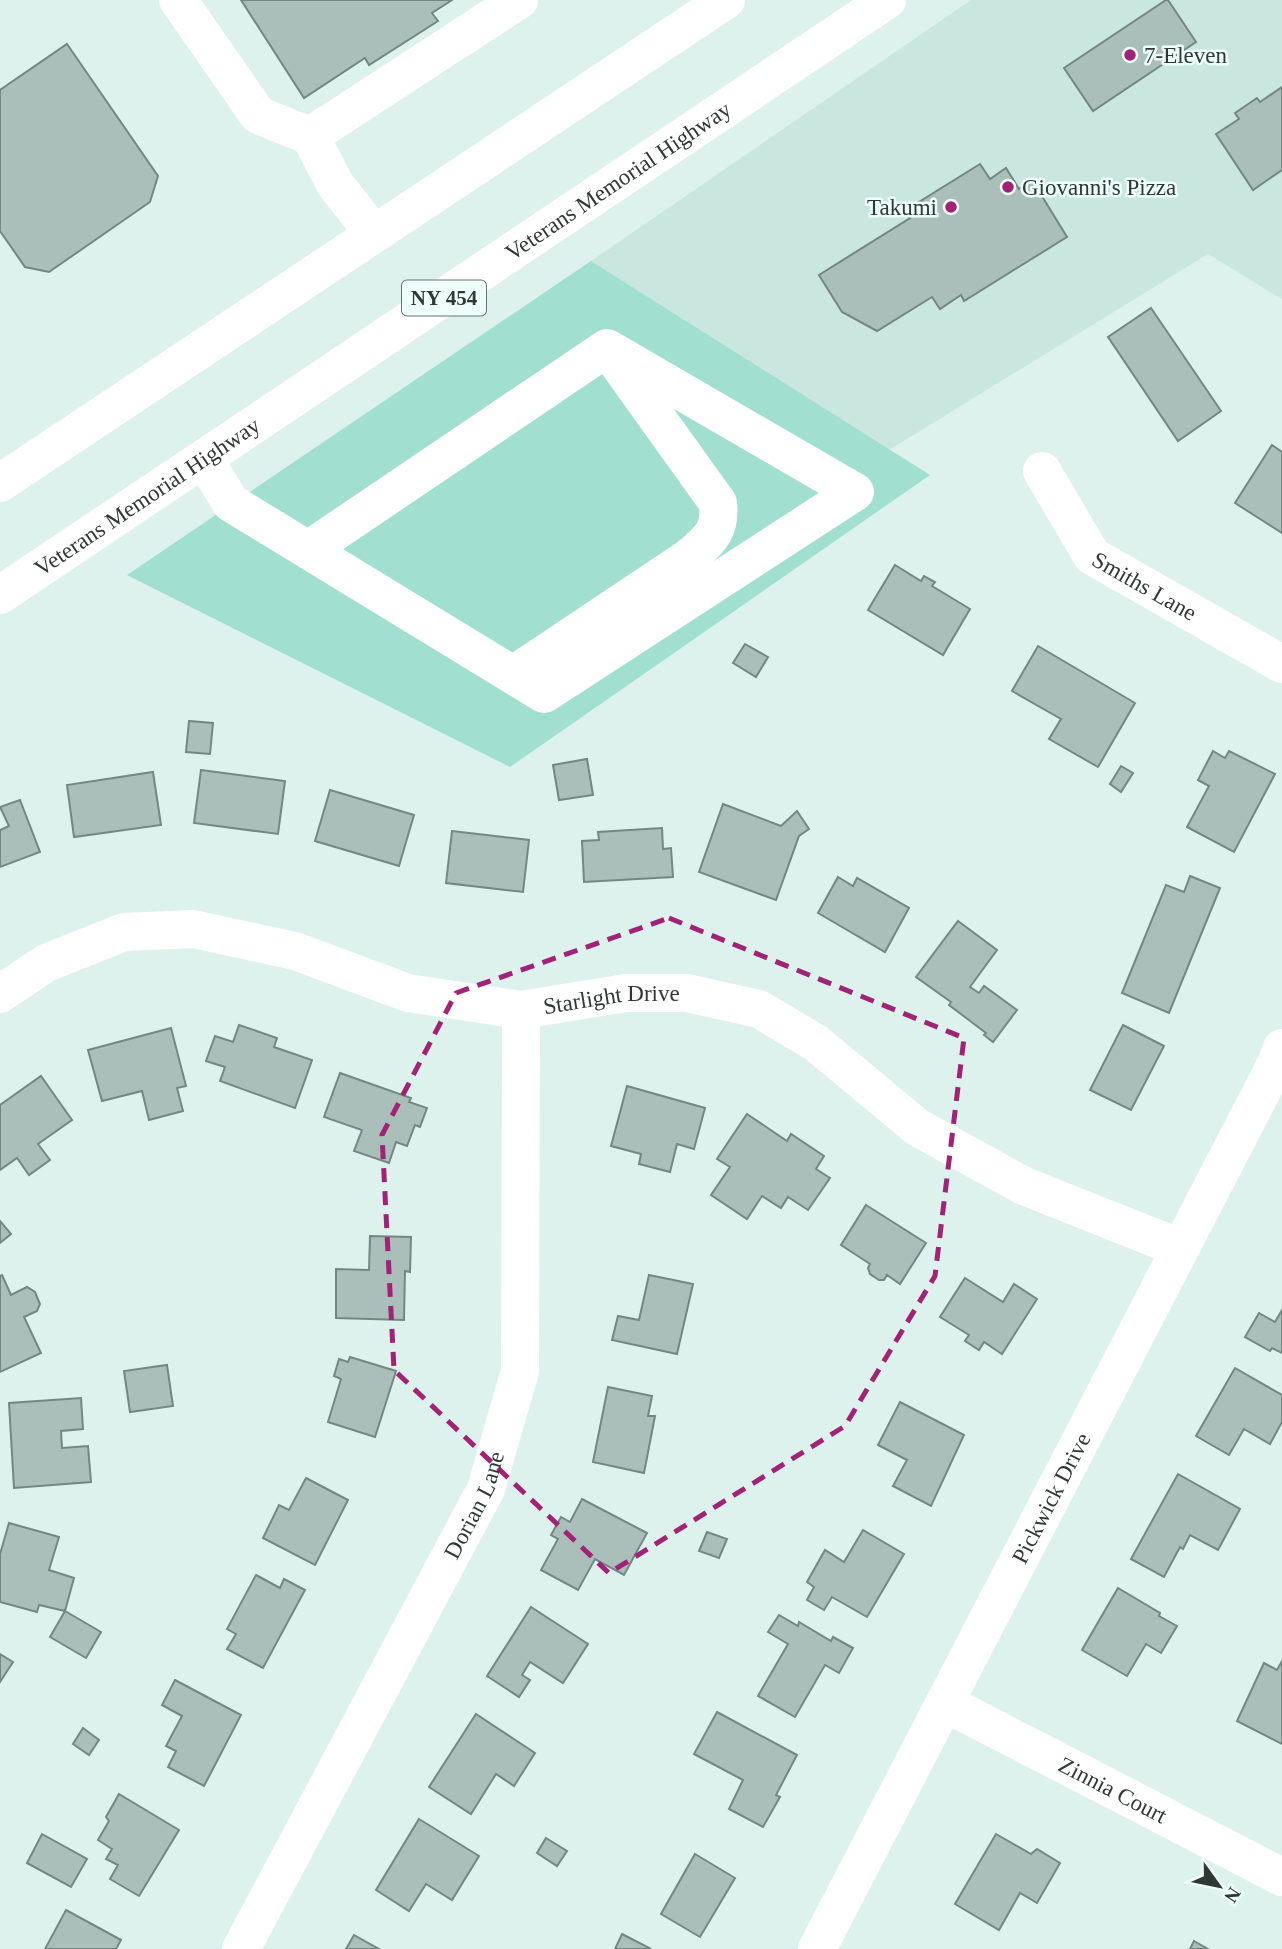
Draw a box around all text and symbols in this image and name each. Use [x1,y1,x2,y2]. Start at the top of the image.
place label: 7-Eleven [1144,43,1228,68]
marker: 7-Eleven [1122,47,1138,63]
street label: Veterans Memorial Highway [501,96,736,265]
place label: Giovanni's Pizza [1022,175,1176,200]
marker: Giovanni's Pizza [1000,179,1016,195]
place label: Takumi [867,195,937,220]
marker: Takumi [943,199,959,215]
road number: NY 454 [402,280,486,316]
street label: Veterans Memorial Highway [30,412,265,581]
street label: Smiths Lane [1088,546,1201,625]
street label: Starlight Drive [541,980,680,1019]
street label: Pickwick Drive [1007,1428,1095,1568]
street label: Dorian Lane [439,1448,509,1563]
street label: Zinnia Court [1055,1751,1172,1828]
north arrow [1184,1851,1254,1921]
text: N [1220,1884,1245,1907]

